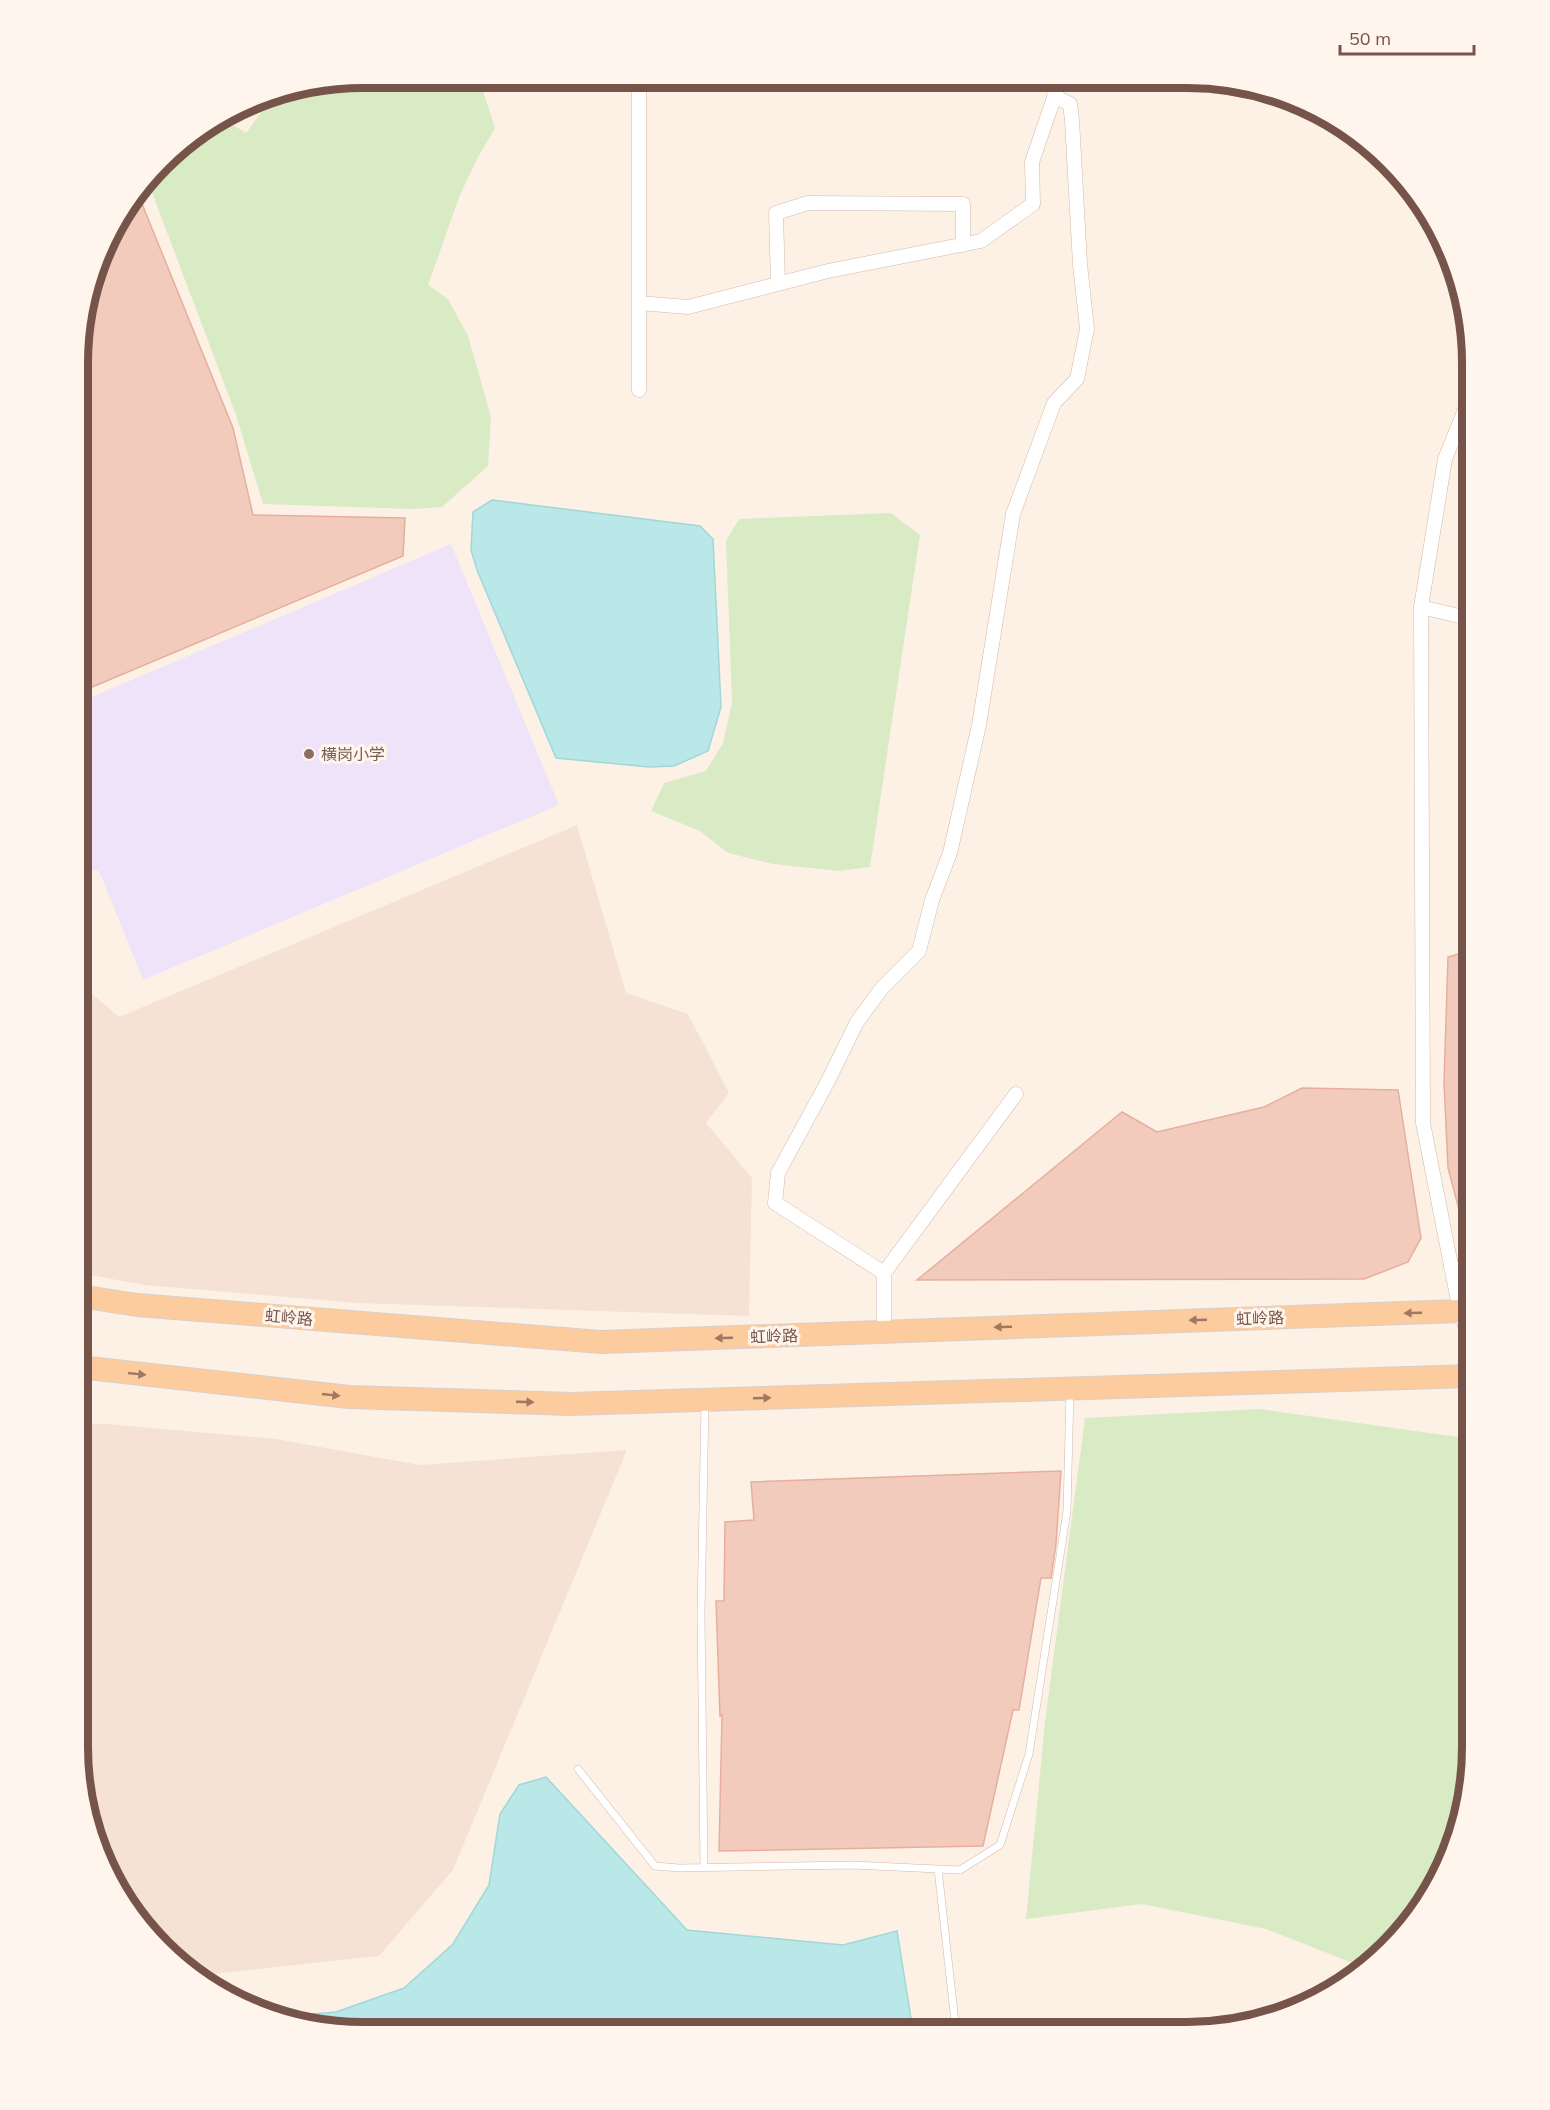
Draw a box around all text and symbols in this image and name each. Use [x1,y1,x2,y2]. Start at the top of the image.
scale bar [1340,18,1474,56]
text: 50 m [1349,27,1391,50]
place label: 横岗小学 [321,744,385,764]
marker: 横岗小学 [302,747,316,761]
street label: 虹岭路 [264,1305,314,1329]
street label: 虹岭路 [1236,1307,1284,1329]
one-way arrow [1404,1308,1423,1317]
one-way arrow [1188,1316,1207,1325]
one-way arrow [993,1323,1012,1332]
street label: 虹岭路 [750,1325,798,1347]
one-way arrow [714,1333,733,1342]
one-way arrow [127,1369,146,1379]
one-way arrow [321,1390,340,1400]
one-way arrow [753,1393,772,1403]
one-way arrow [516,1398,535,1407]

